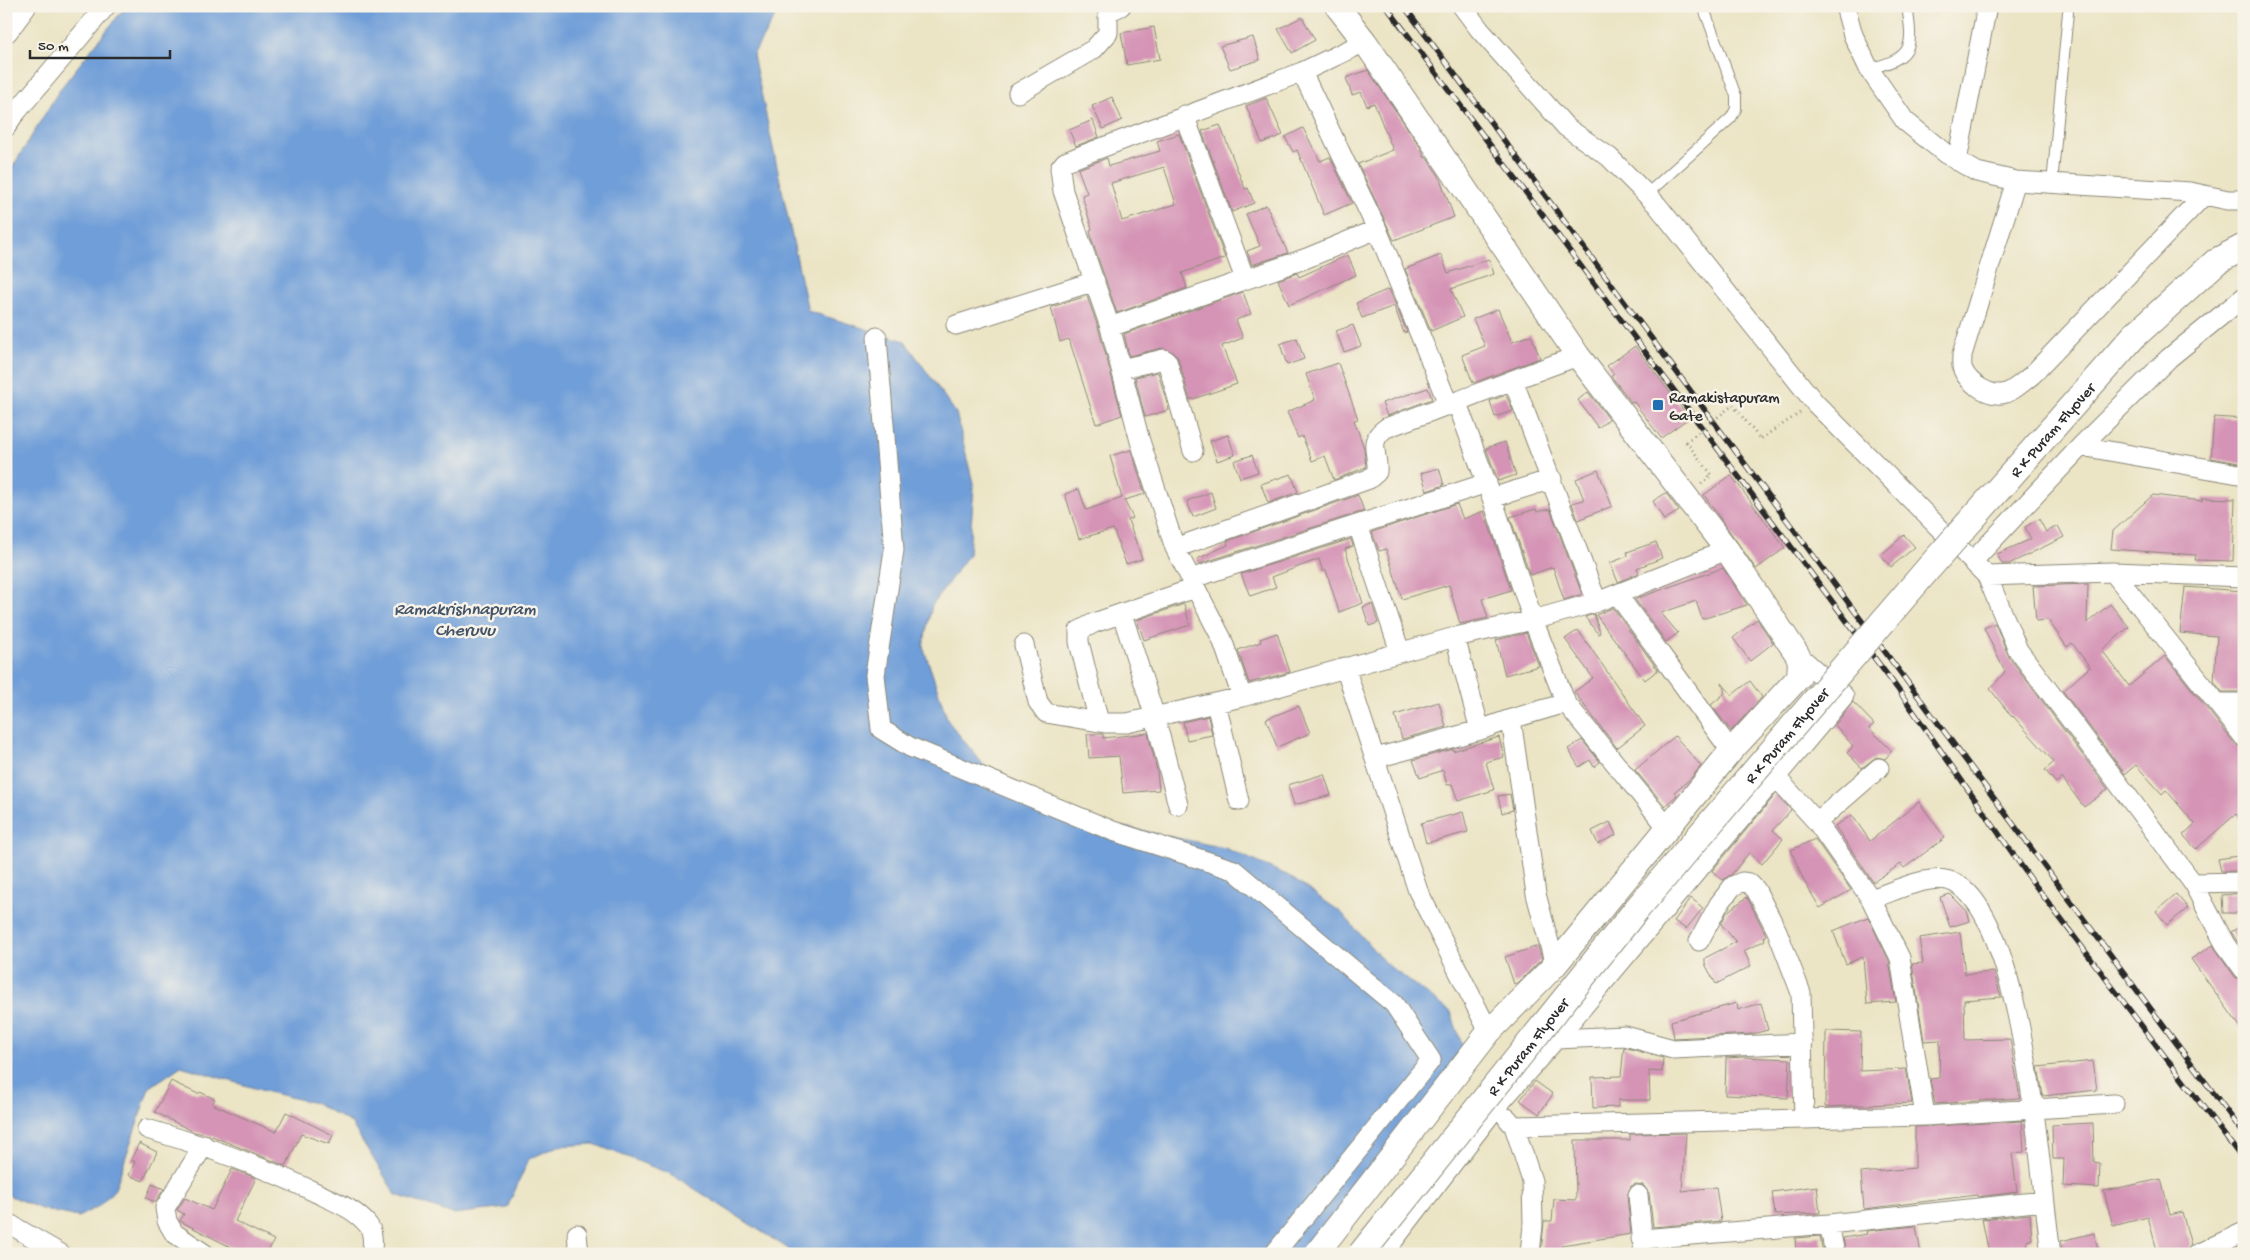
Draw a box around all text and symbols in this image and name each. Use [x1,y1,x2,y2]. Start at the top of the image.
scale bar [30,28,170,60]
text: 50 m [38,38,69,56]
street label: R K Puram Flyover [2007,379,2102,483]
place label: Ramakistapuram Gate [1669,390,1780,427]
marker: Ramakistapuram Gate [1651,398,1665,412]
water label: Ramakrishnapuram Cheruvu [394,600,536,642]
street label: R K Puram Flyover [1742,684,1836,789]
street label: R K Puram Flyover [1485,995,1575,1101]

